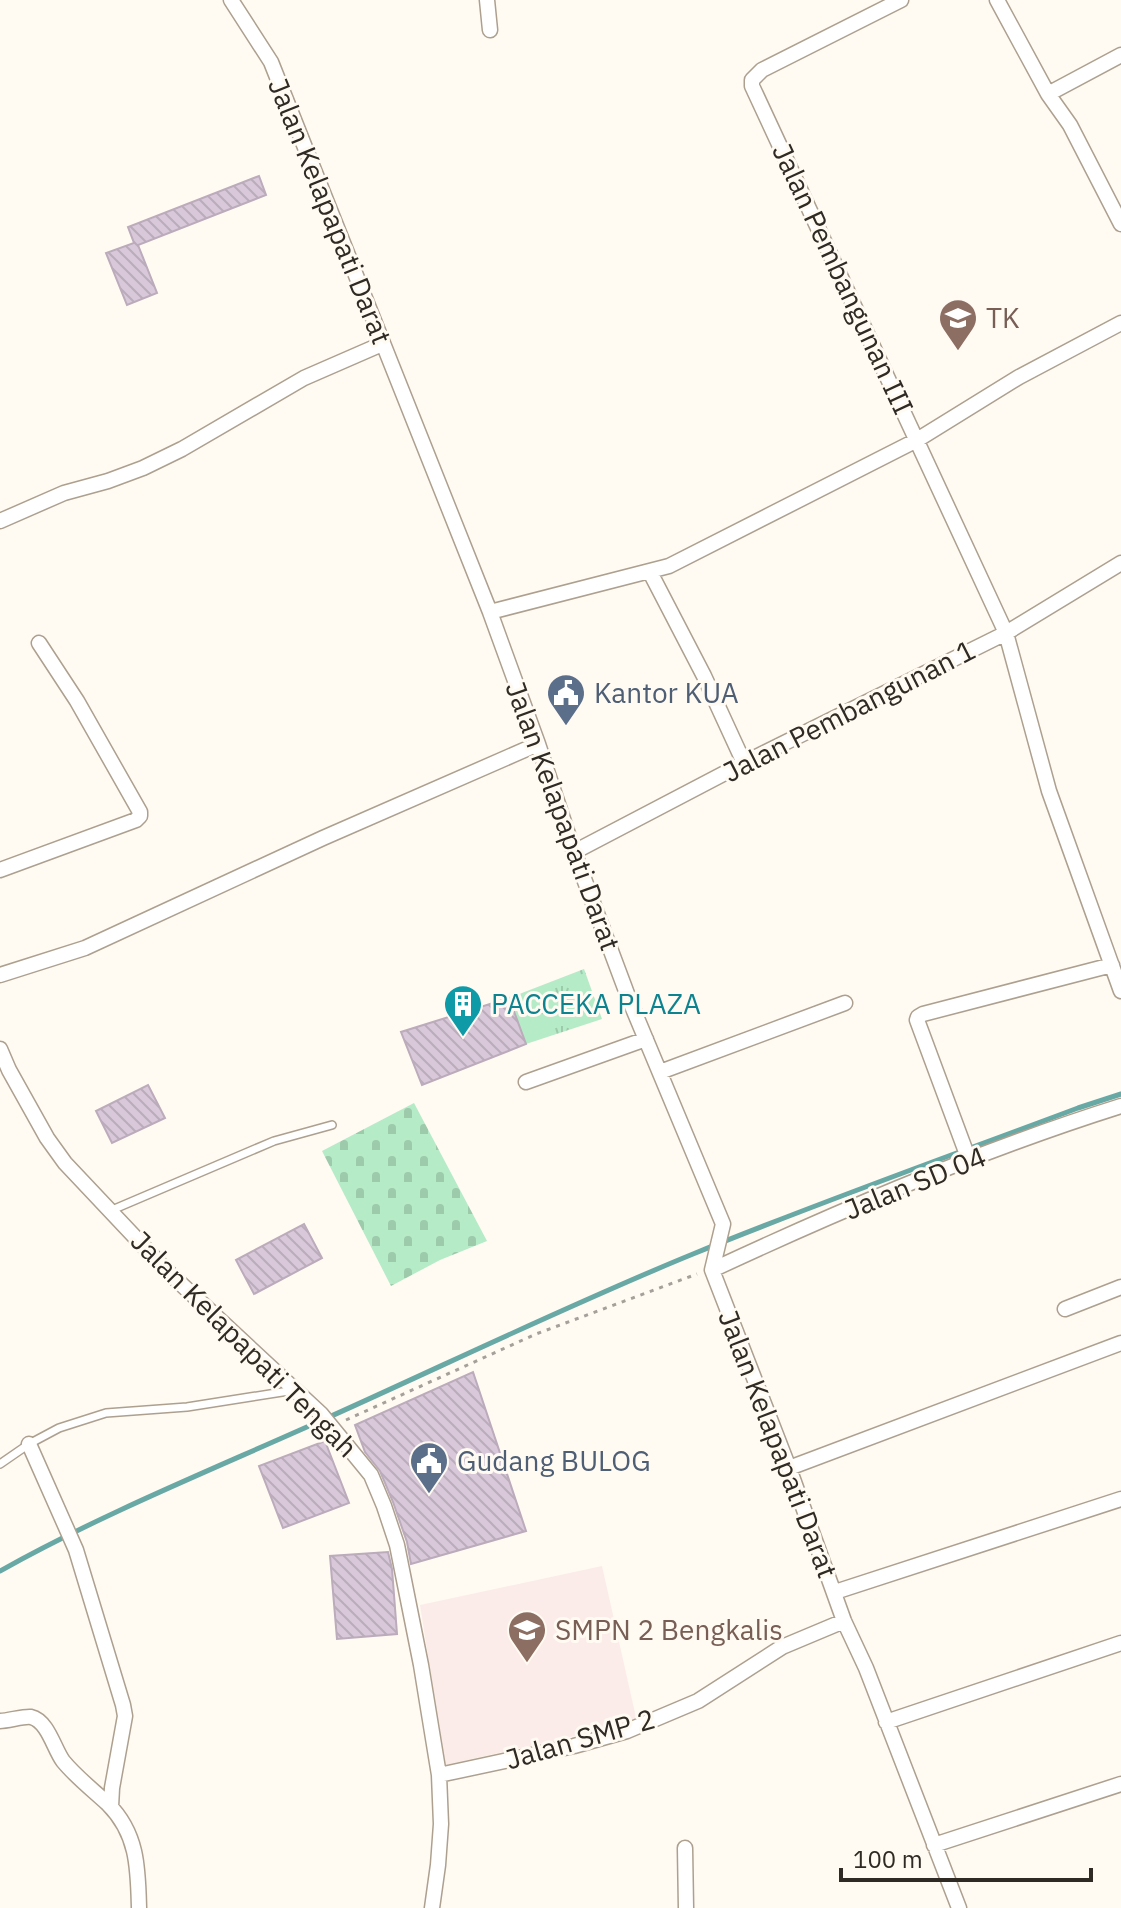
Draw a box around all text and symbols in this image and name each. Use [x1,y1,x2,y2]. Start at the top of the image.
street label: Jalan Kelapapati Darat [260,72,401,349]
street label: Jalan Pembangunan III [764,137,923,420]
school or university icon: TK [937,297,979,352]
place label: TK [986,299,1020,336]
street label: Jalan Pembangunan 1 [716,631,981,790]
public building icon: Kantor KUA [545,672,587,727]
place label: Kantor KUA [594,674,739,711]
street label: Jalan Kelapapati Darat [498,676,629,956]
building icon: PACCEKA PLAZA [442,983,484,1038]
place label: PACCEKA PLAZA [491,985,701,1022]
street label: Jalan SD 04 [839,1137,991,1228]
street label: Jalan Kelapapati Tengah [123,1222,366,1465]
street label: Jalan Kelapapati Darat [710,1305,847,1583]
public building icon: Gudang BULOG [408,1440,450,1495]
place label: Gudang BULOG [457,1442,651,1479]
school or university icon: SMPN 2 Bengkalis [506,1609,548,1664]
place label: SMPN 2 Bengkalis [555,1611,783,1648]
street label: Jalan SMP 2 [501,1700,659,1777]
scale bar [841,1832,1091,1882]
text: 100 m [853,1843,923,1875]

